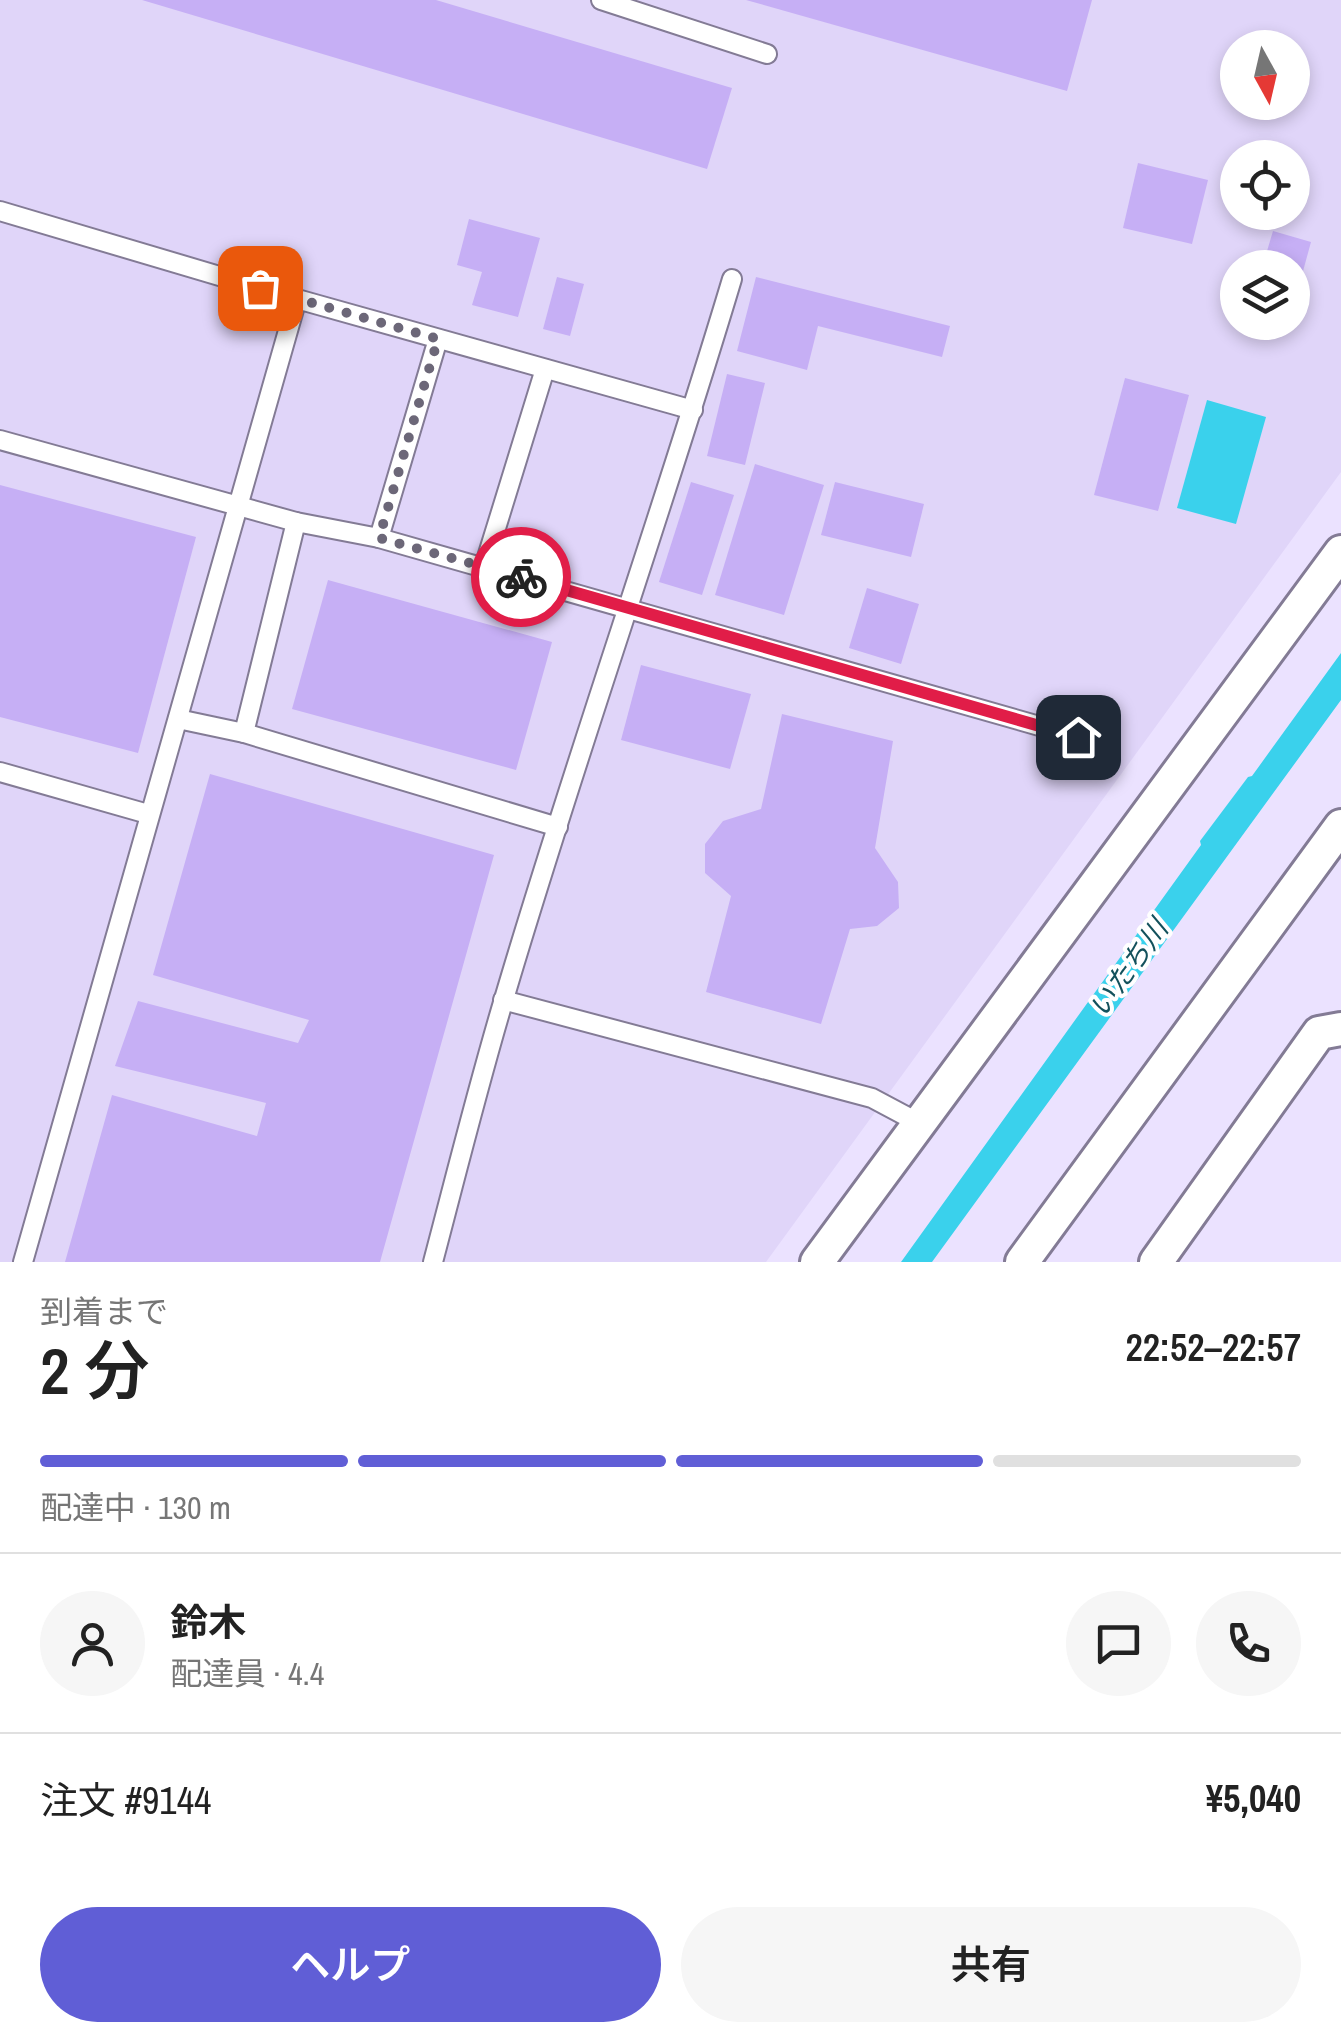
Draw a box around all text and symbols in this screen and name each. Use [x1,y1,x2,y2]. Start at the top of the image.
north arrow [1220,30,1310,120]
map controls [1220,30,1310,340]
button: locate [1220,140,1310,230]
pin [218,246,303,331]
button: layers [1220,250,1310,340]
icon: bag [233,261,288,316]
courier [471,527,571,627]
icon: bike [494,550,549,605]
pin [1036,695,1121,780]
icon: home [1051,710,1106,765]
water label: いたち川 [1080,909,1178,1024]
text: 到着まで [40,1290,168,1333]
text: 22:52–22:57 [1125,1322,1301,1373]
text: 2 分 [40,1327,149,1414]
text: 配達中 · 130 m [40,1486,231,1529]
button: person [40,1591,145,1696]
button: chat [1066,1591,1171,1696]
button: phone [1196,1591,1301,1696]
text: 鈴木 [170,1597,246,1648]
text: 配達員 · 4.4 [170,1652,324,1695]
text: ¥5,040 [1206,1773,1301,1824]
text: 注文 #9144 [40,1775,211,1826]
button: ヘルプ [40,1907,661,2022]
button: 共有 [681,1907,1301,2022]

